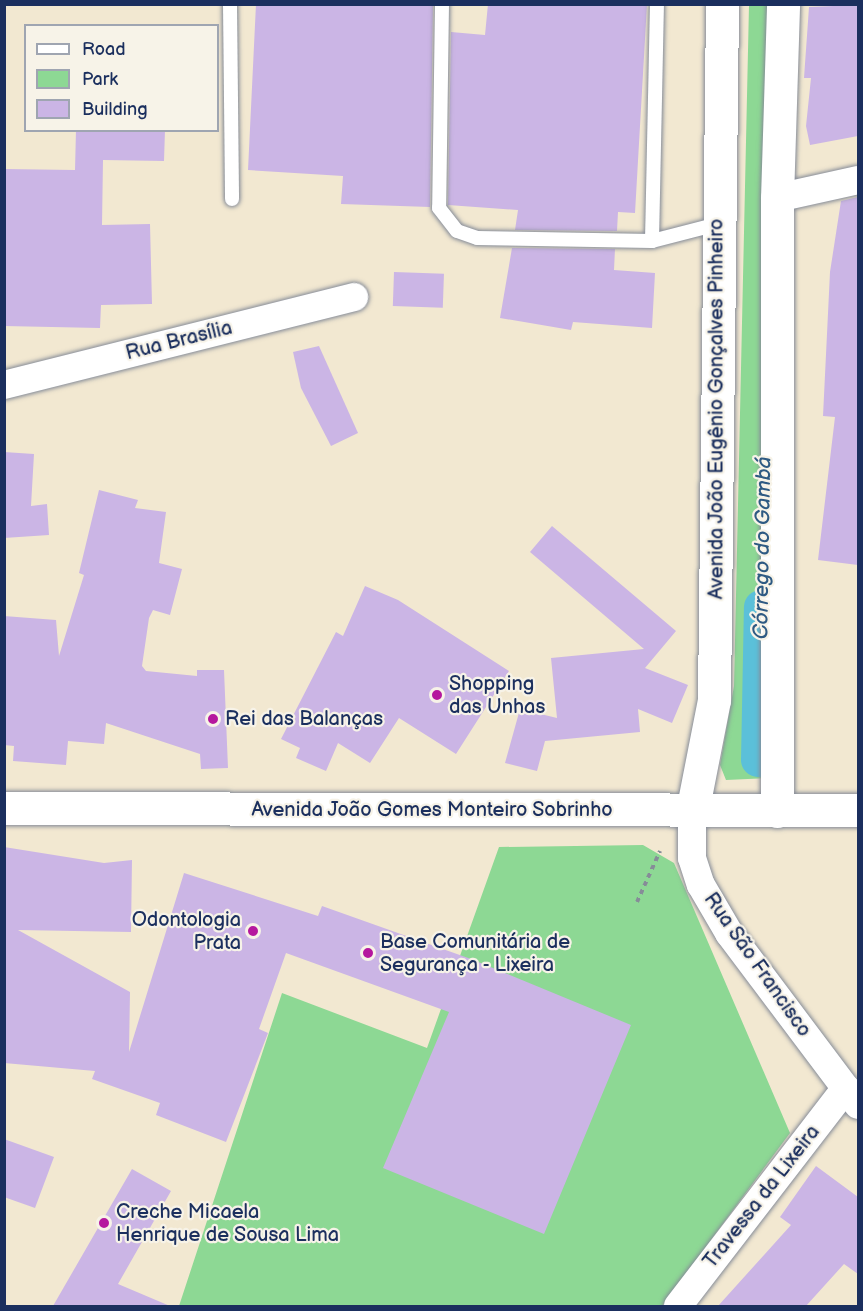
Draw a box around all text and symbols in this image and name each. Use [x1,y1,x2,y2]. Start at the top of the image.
legend [24,24,219,132]
text: Road [82,39,126,60]
text: Park [82,69,118,90]
text: Building [82,99,148,120]
street label: Avenida João Eugênio Gonçalves Pinheiro [705,218,729,600]
street label: Rua Brasília [123,316,235,366]
water label: Córrego do Gambá [749,456,777,640]
place label: Shopping das Unhas [449,672,545,719]
marker: Shopping das Unhas [430,688,444,702]
place label: Rei das Balanças [225,707,383,731]
marker: Rei das Balanças [206,712,220,726]
street label: Avenida João Gomes Monteiro Sobrinho [251,798,613,822]
street label: Rua São Francisco [698,888,816,1042]
place label: Odontologia Prata [132,908,241,955]
marker: Odontologia Prata [246,924,260,938]
place label: Base Comunitária de Segurança - Lixeira [380,930,570,977]
marker: Base Comunitária de Segurança - Lixeira [361,946,375,960]
street label: Travessa da Lixeira [699,1121,825,1273]
place label: Creche Micaela Henrique de Sousa Lima [116,1200,340,1247]
marker: Creche Micaela Henrique de Sousa Lima [97,1216,111,1230]

